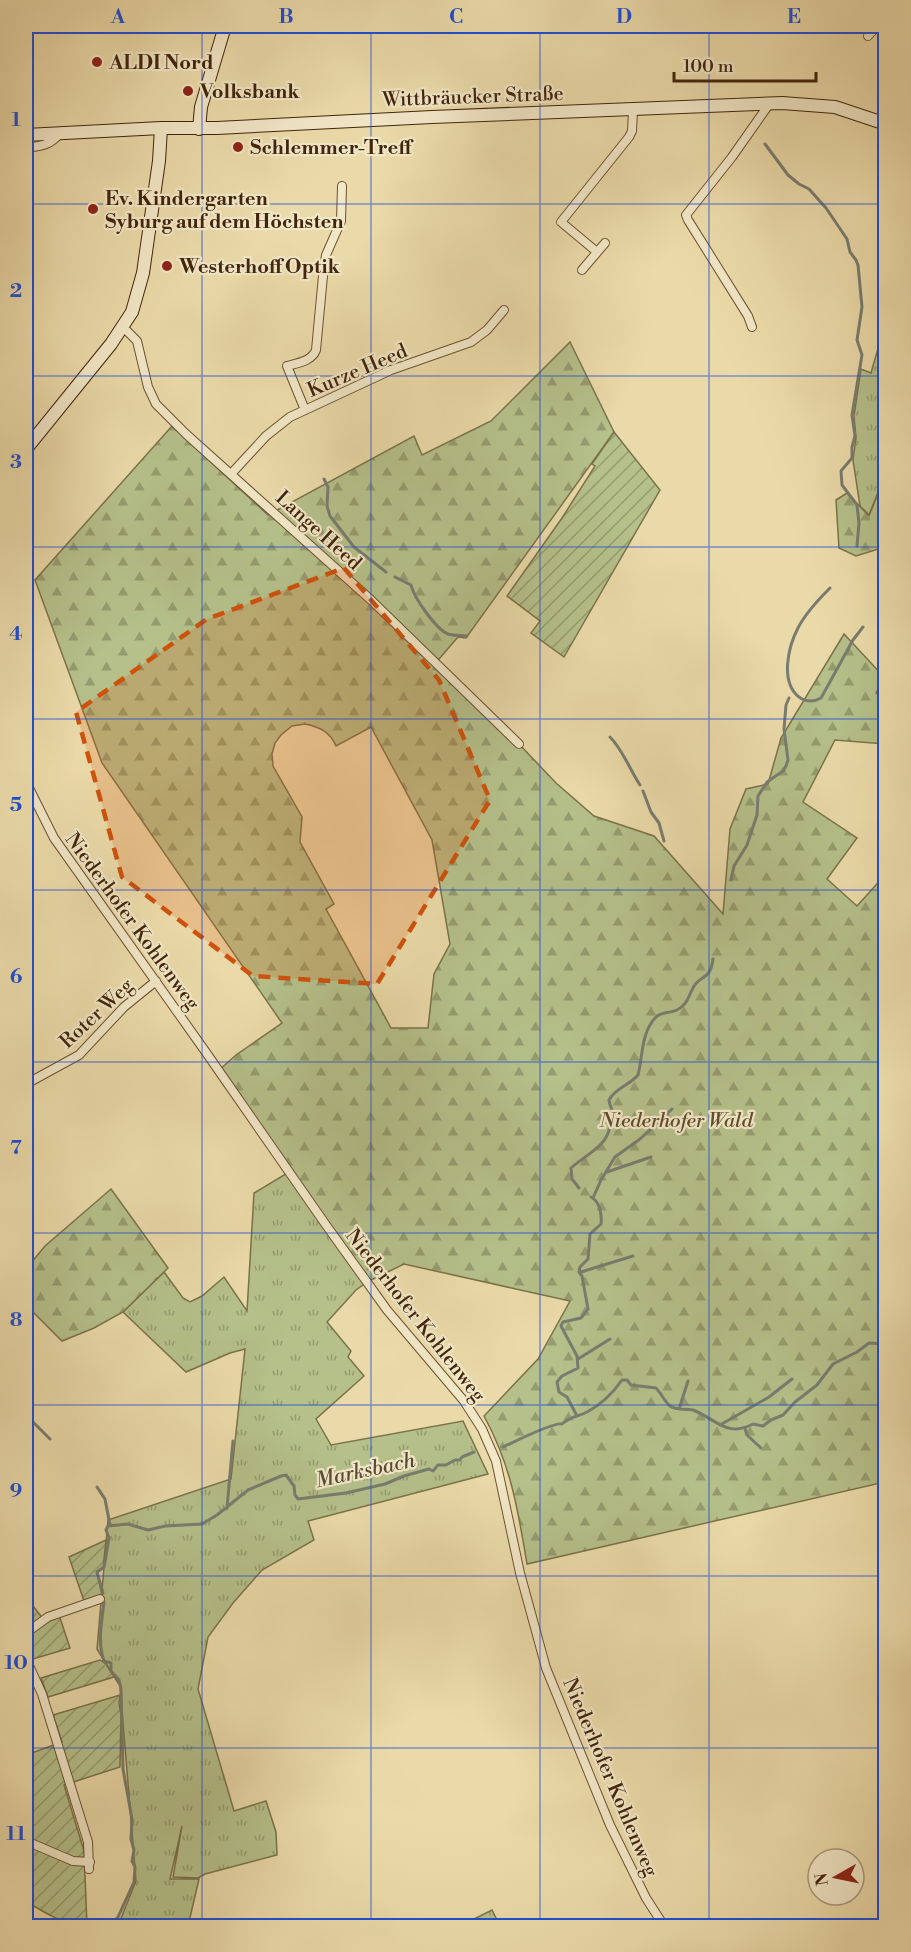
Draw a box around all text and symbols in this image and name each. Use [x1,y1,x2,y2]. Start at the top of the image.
text: A [110,5,126,30]
text: B [278,5,294,30]
text: C [449,5,463,30]
text: D [616,5,632,30]
text: E [787,5,801,30]
scale bar [674,45,816,83]
place label: ALDI Nord [108,51,214,76]
marker: ALDI Nord [90,55,104,69]
text: 100 m [683,55,734,78]
place label: Volksbank [199,80,300,105]
street label: Wittbräucker Straße [381,82,564,113]
marker: Volksbank [181,84,195,98]
text: 1 [11,108,21,133]
place label: Schlemmer-Treff [250,136,414,161]
marker: Schlemmer-Treff [231,140,245,154]
place label: Ev. Kindergarten Syburg auf dem Höchsten [105,187,344,235]
marker: Ev. Kindergarten Syburg auf dem Höchsten [86,202,100,216]
place label: Westerhoff Optik [178,255,341,280]
marker: Westerhoff Optik [160,259,174,273]
text: 2 [10,279,22,304]
street label: Kurze Heed [304,339,412,404]
text: 3 [10,450,22,475]
street label: Lange Heed [270,486,367,577]
text: 4 [9,622,23,647]
text: 5 [10,793,22,818]
street label: Niederhofer Kohlenweg [59,828,205,1016]
text: 6 [10,965,23,990]
street label: Roter Weg [55,973,140,1055]
park label: Niederhofer Wald [598,1109,753,1134]
text: 7 [10,1136,22,1161]
street label: Niederhofer Kohlenweg [339,1224,491,1408]
text: 8 [10,1308,23,1333]
water label: Marksbach [313,1448,418,1494]
text: 9 [10,1479,22,1504]
text: 10 [4,1651,28,1676]
street label: Niederhofer Kohlenweg [556,1674,663,1881]
text: 11 [6,1822,26,1847]
north arrow [806,1847,866,1907]
text: N [811,1871,833,1887]

